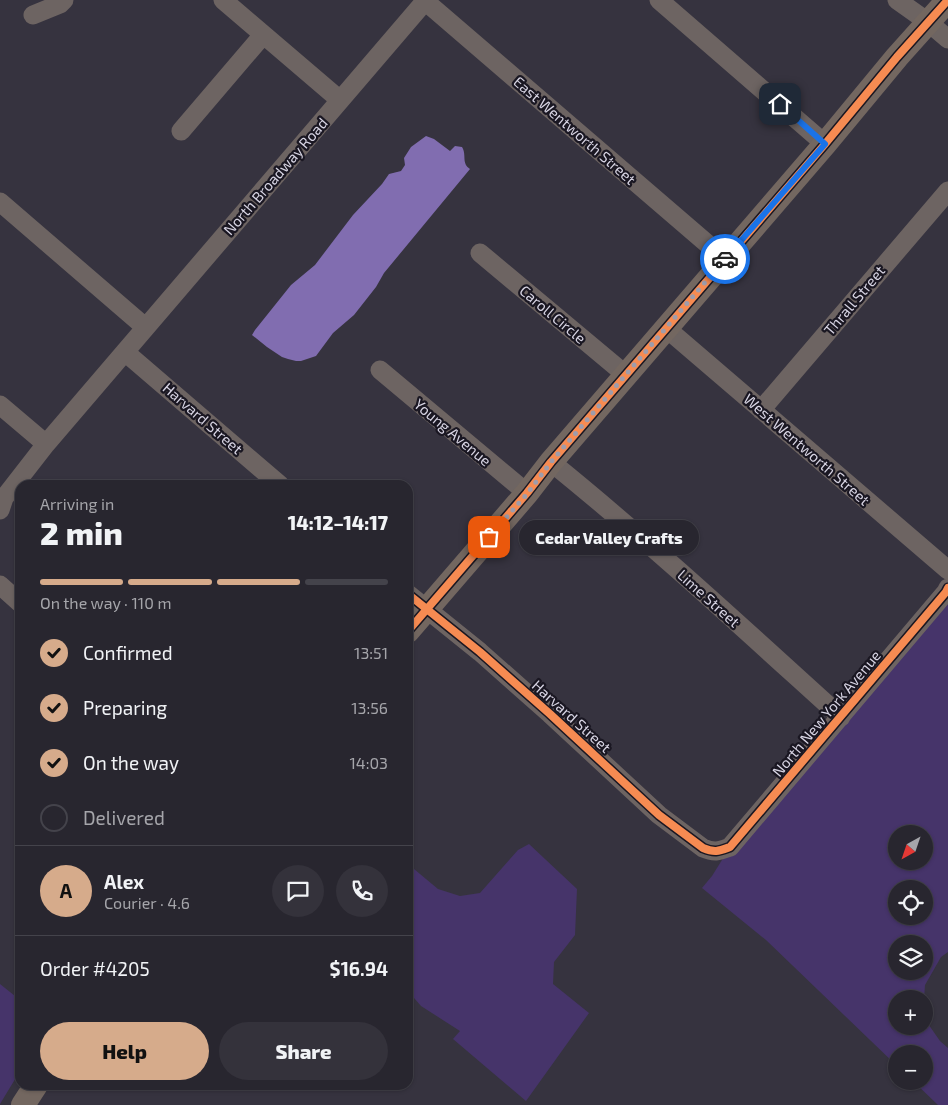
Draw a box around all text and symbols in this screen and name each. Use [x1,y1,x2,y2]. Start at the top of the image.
street label: East Wentworth Street [510,72,640,188]
pin [759,83,801,125]
icon: home [766,90,794,118]
street label: North Broadway Road [219,114,331,238]
courier [700,234,750,284]
icon: car [711,245,739,273]
street label: Thrall Street [820,261,888,338]
street label: Caroll Circle [516,281,590,347]
street label: Harvard Street [159,378,247,458]
street label: West Wentworth Street [740,389,874,509]
street label: Young Avenue [411,395,495,469]
text: Arriving in [40,494,114,513]
text: 14:12–14:17 [288,511,388,534]
text: 2 min [40,513,123,551]
pin [468,516,510,558]
callout: Cedar Valley Crafts [519,520,699,554]
icon: bag [475,523,503,551]
text: Cedar Valley Crafts [535,528,683,547]
street label: Lime Street [674,565,744,631]
text: On the way · 110 m [40,593,171,612]
icon: check [40,639,68,667]
text: Confirmed [83,641,173,664]
text: 13:51 [354,643,388,662]
street label: North New York Avenue [768,646,884,780]
street label: Harvard Street [529,676,615,756]
icon: check [40,694,68,722]
text: Preparing [83,696,167,719]
text: 13:56 [351,698,388,717]
icon: check [40,749,68,777]
text: On the way [83,751,179,774]
text: 14:03 [349,753,388,772]
text: Delivered [83,806,165,829]
north arrow [888,825,932,870]
map controls [888,825,933,1090]
button: chat [272,865,324,917]
button: phone [336,865,388,917]
text: Alex [104,870,144,893]
text: A [60,879,72,902]
button: locate [888,880,933,925]
text: Courier · 4.6 [104,893,190,912]
button: layers [888,935,933,980]
text: Order #4205 [40,957,150,980]
text: $16.94 [330,957,388,980]
button: + [888,990,933,1035]
button: Help [40,1022,209,1080]
button: Share [219,1022,388,1080]
button: − [888,1045,933,1090]

